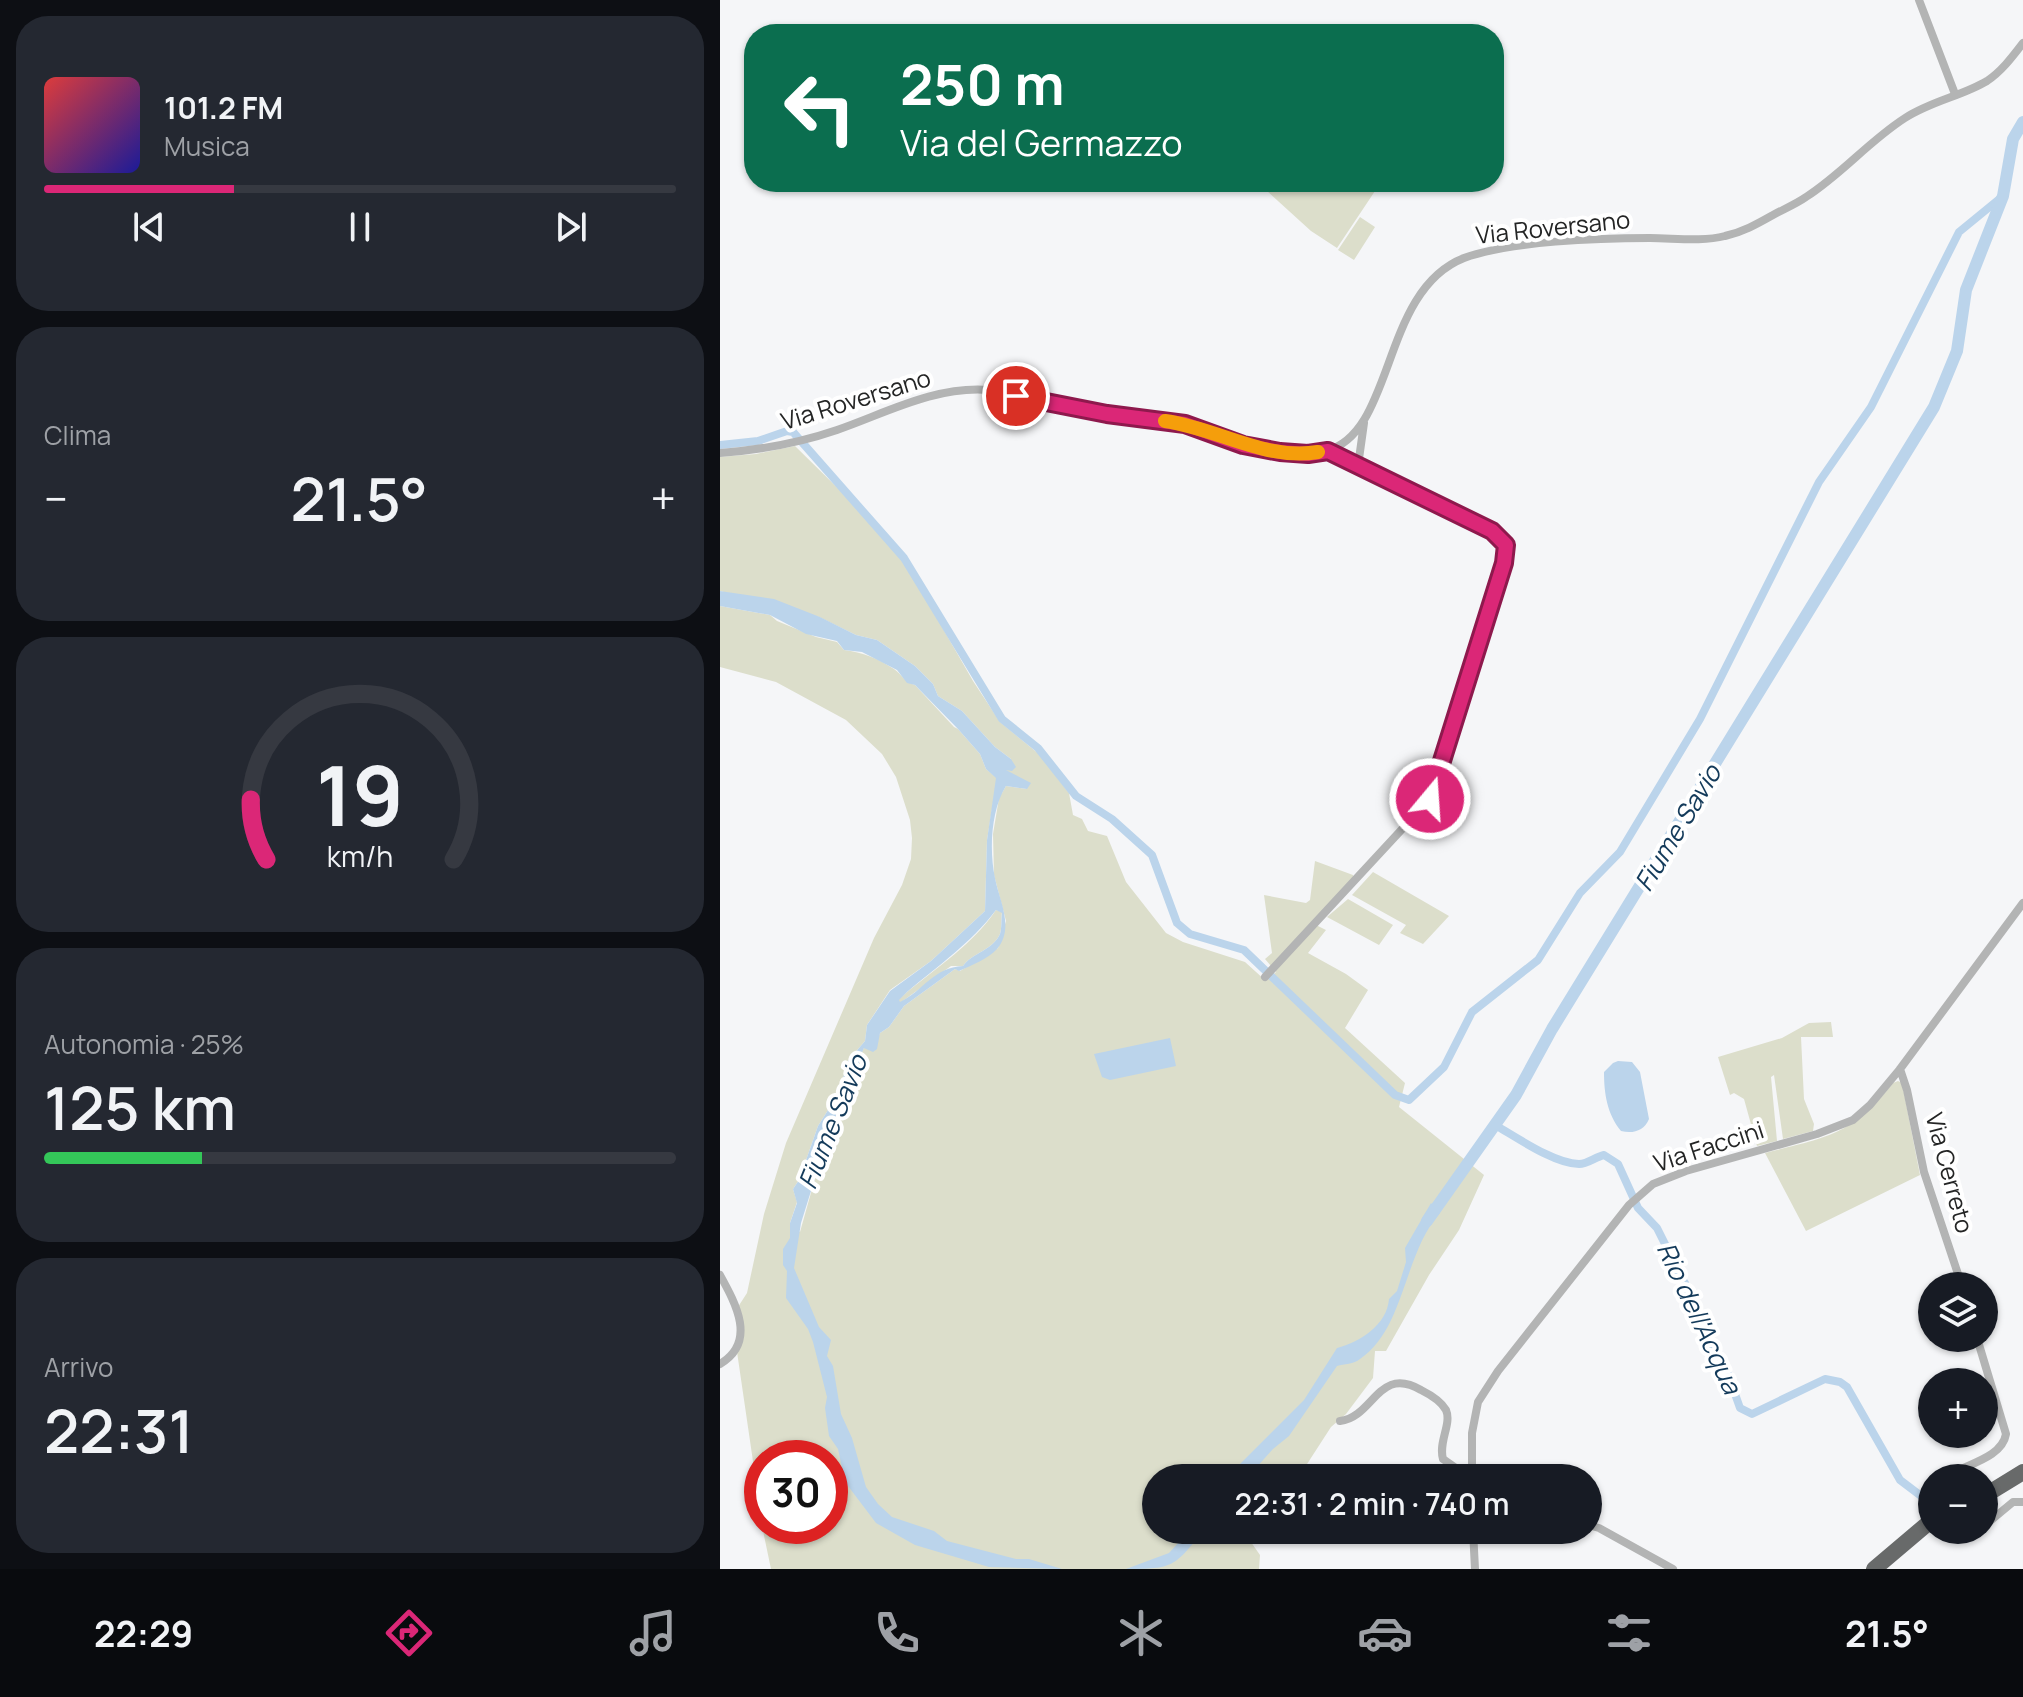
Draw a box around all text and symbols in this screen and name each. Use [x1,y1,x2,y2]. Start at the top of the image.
text: 250 m [900,45,1065,122]
icon: left [768,56,872,160]
text: 101.2 FM [164,87,283,128]
text: Via del Germazzo [900,118,1183,167]
text: Musica [164,128,250,164]
street label: Via Roversano [1474,202,1632,251]
icon: previous [127,205,171,249]
icon: pause [338,205,382,249]
icon: next [549,205,593,249]
street label: Via Roversano [777,360,934,437]
pin [982,362,1050,430]
icon: arrive [994,374,1038,418]
text: Clima [44,417,111,453]
text: 21.5° [291,457,428,539]
text: − [44,468,68,528]
text: + [651,468,676,528]
text: 19 [316,737,404,851]
water label: Fiume Savio [1625,756,1730,897]
position arrow [1388,757,1472,841]
text: km/h [327,838,393,877]
text: Autonomia · 25% [44,1026,244,1062]
water label: Fiume Savio [789,1048,876,1194]
text: 125 km [44,1066,236,1148]
street label: Via Cerreto [1919,1109,1982,1236]
street label: Via Faccini [1649,1112,1768,1179]
water label: Rio dell'Acqua [1649,1236,1751,1401]
map controls [1918,1272,1998,1544]
button: layers [1918,1272,1998,1352]
text: Arrivo [44,1349,113,1385]
button: + [1918,1368,1998,1448]
text: 22:31 [44,1389,194,1471]
speed limit sign: 30 [744,1440,848,1544]
button: − [1918,1464,1998,1544]
text: 22:31 · 2 min · 740 m [1235,1483,1509,1524]
icon: directions [381,1605,437,1661]
icon: music [625,1605,681,1661]
icon: phone [869,1605,925,1661]
icon: climate [1113,1605,1169,1661]
icon: car [1357,1605,1413,1661]
icon: filters [1601,1605,1657,1661]
text: 22:29 [94,1609,193,1658]
text: 21.5° [1845,1609,1929,1658]

